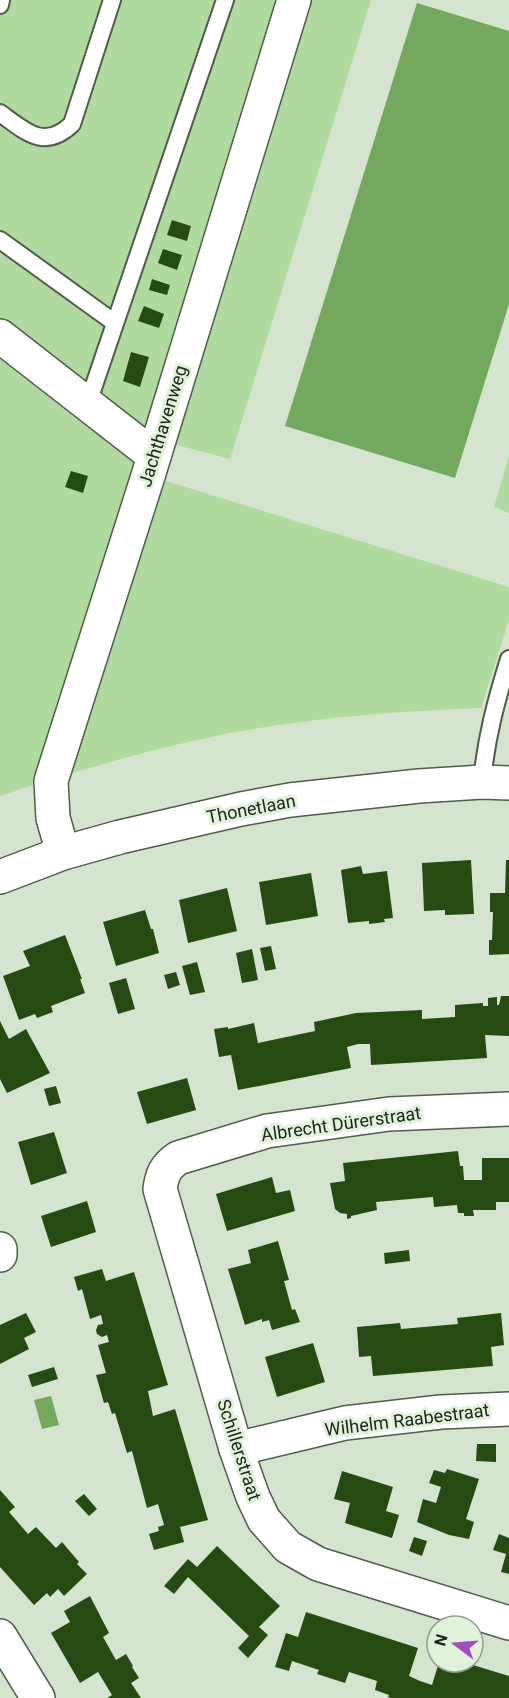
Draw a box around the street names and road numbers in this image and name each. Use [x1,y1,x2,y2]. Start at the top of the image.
street label: Jachthavenweg [134,363,191,489]
street label: Thonetlaan [205,790,297,827]
street label: Albrecht Dürerstraat [260,1102,422,1145]
street label: Schillerstraat [213,1397,266,1503]
street label: Wilhelm Raabestraat [324,1399,490,1440]

